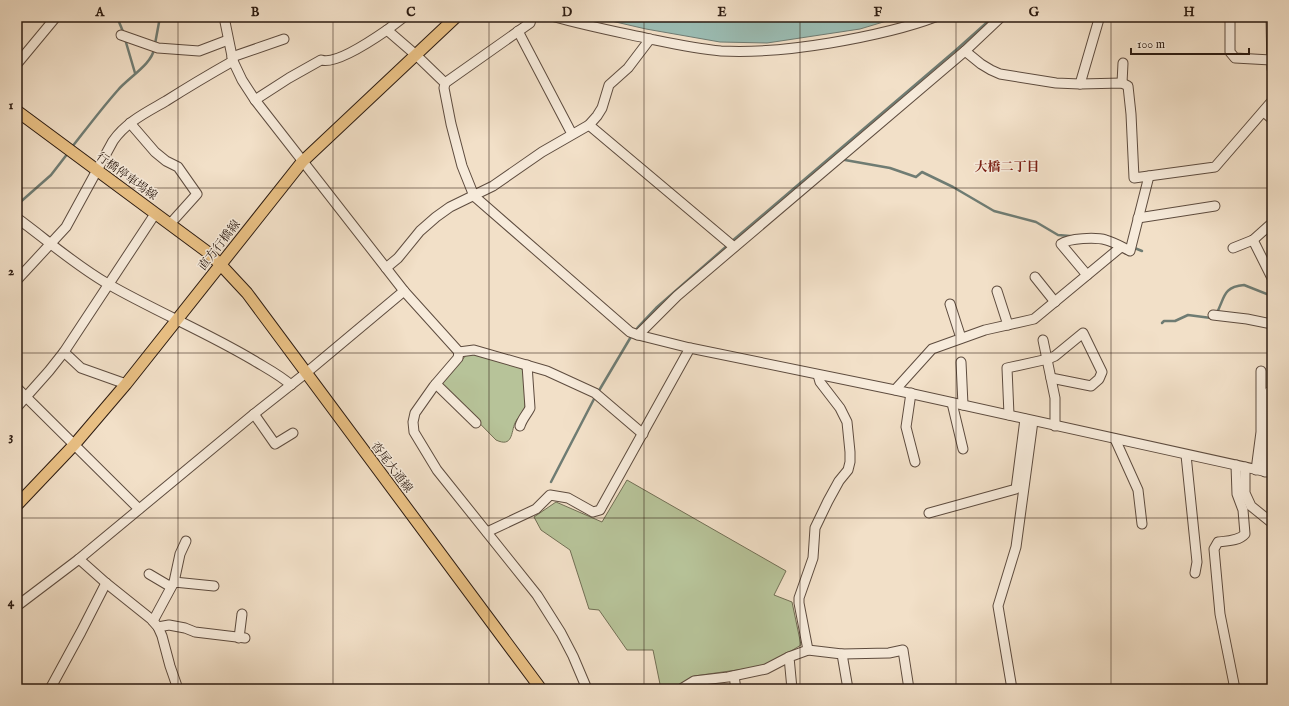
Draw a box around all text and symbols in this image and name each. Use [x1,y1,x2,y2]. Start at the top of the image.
text: A [95,4,106,21]
text: B [251,4,260,21]
text: C [406,4,416,21]
text: D [562,4,573,21]
text: E [717,4,727,21]
text: F [874,4,883,21]
text: G [1029,4,1040,21]
text: H [1183,4,1195,21]
scale bar [1131,30,1249,56]
text: 100 m [1137,37,1165,52]
text: 1 [9,97,14,114]
street label: 行橋停車場線 [93,149,160,204]
district label: 大橋二丁目 [974,159,1040,176]
street label: 直方行橋線 [195,217,244,274]
text: 2 [8,263,14,280]
text: 3 [9,428,14,445]
street label: 沓尾大通線 [368,439,416,496]
text: 4 [8,594,15,611]

